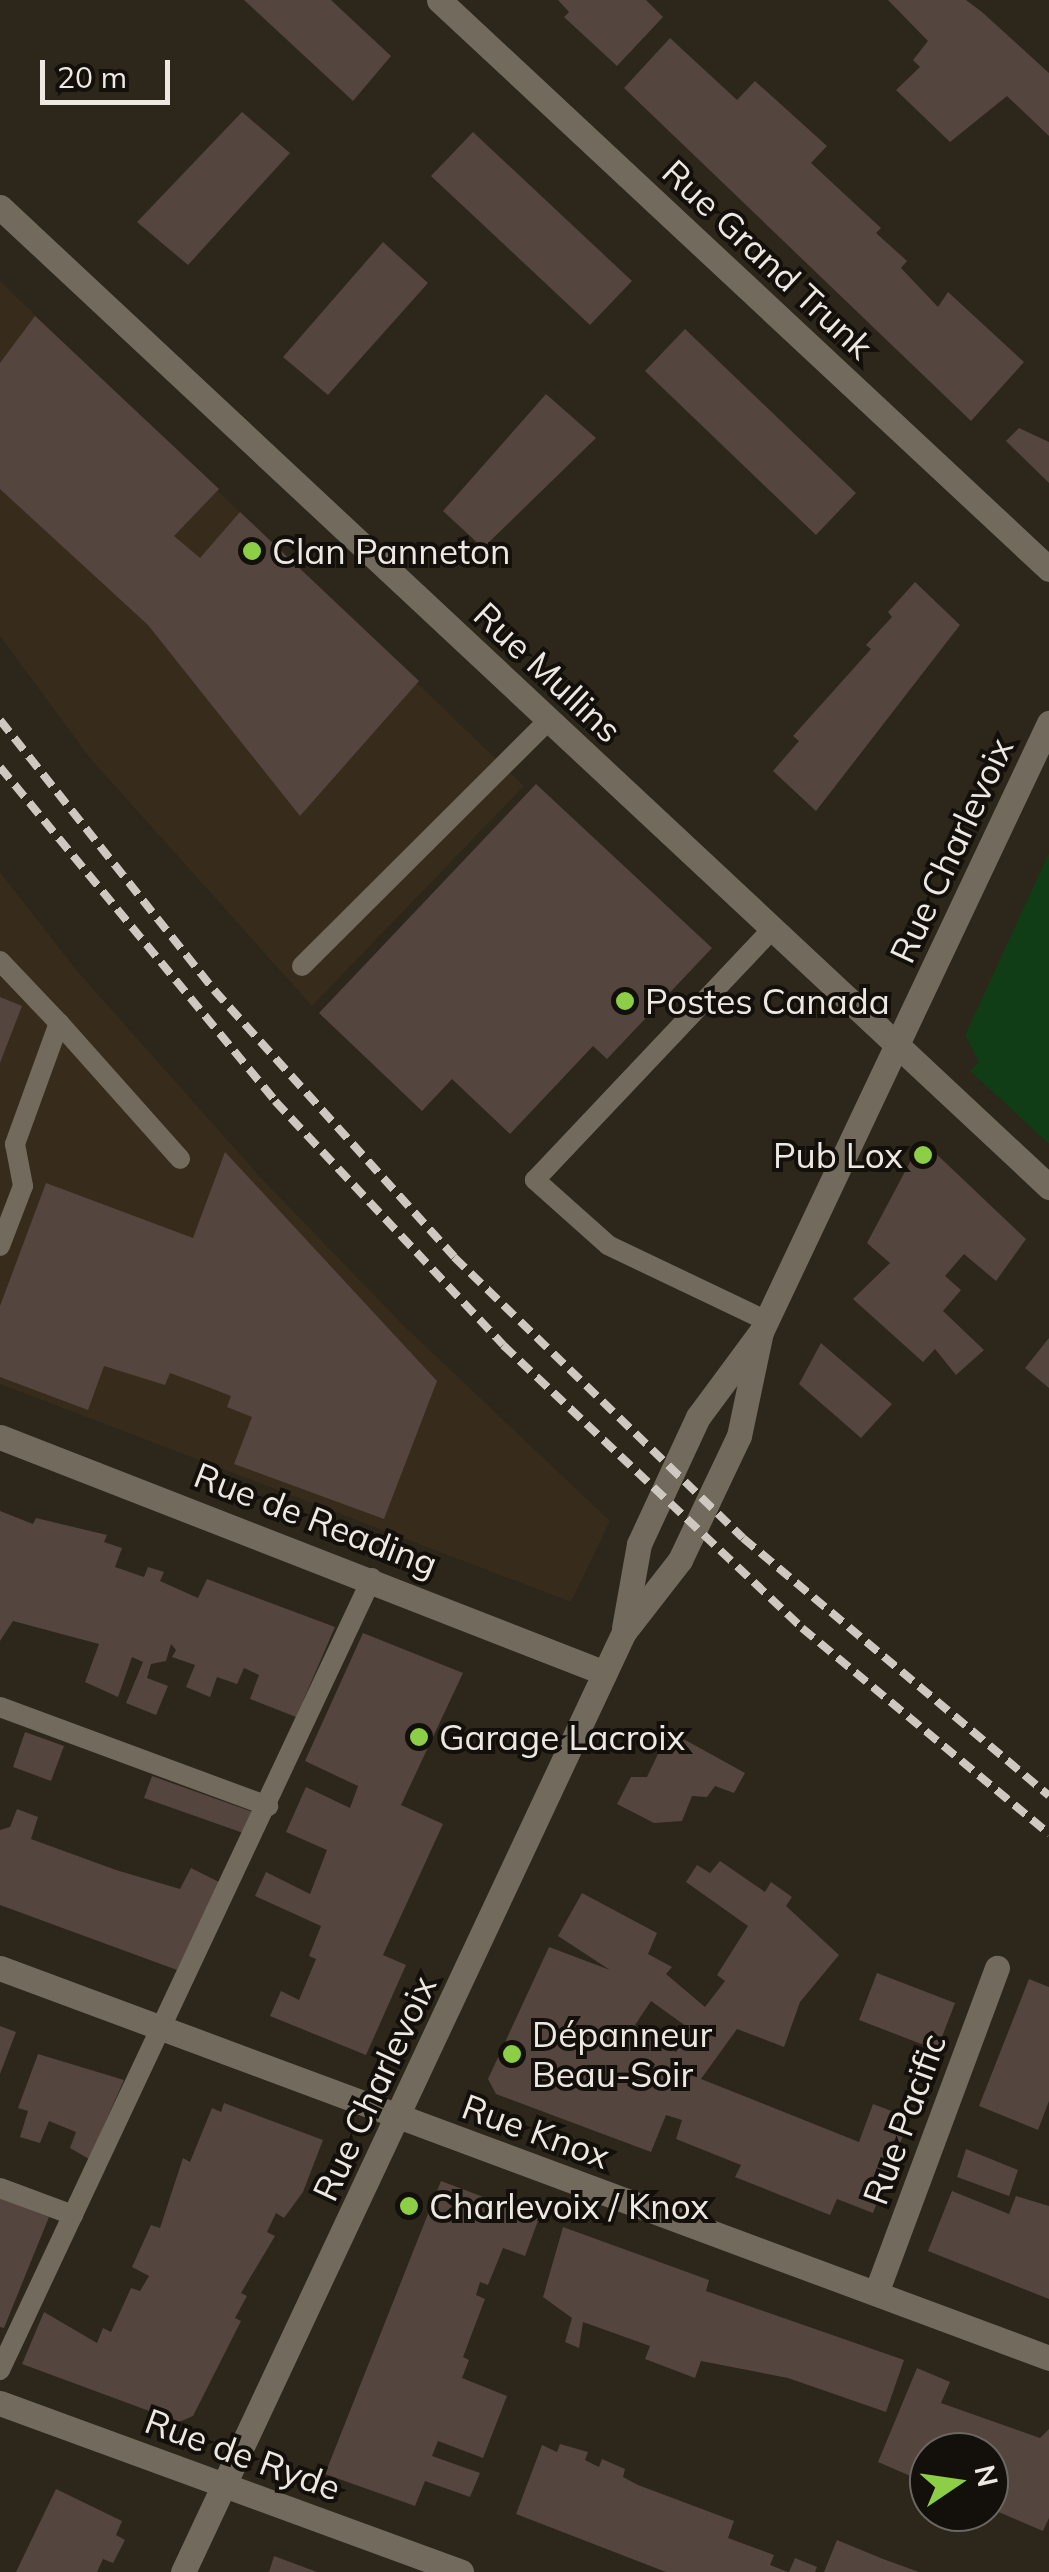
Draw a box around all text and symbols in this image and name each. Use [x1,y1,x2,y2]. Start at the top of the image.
scale bar [45,40,175,102]
text: 20 m [57,58,127,96]
street label: Rue Grand Trunk [654,151,882,367]
place label: Clan Panneton [272,530,510,572]
marker: Clan Panneton [241,540,263,562]
street label: Rue Mullins [466,593,630,751]
street label: Rue Charlevoix [881,731,1021,969]
place label: Postes Canada [645,980,890,1022]
marker: Postes Canada [614,990,636,1012]
place label: Pub Lox [773,1134,903,1176]
marker: Pub Lox [912,1144,934,1166]
street label: Rue de Reading [189,1453,443,1585]
place label: Garage Lacroix [439,1716,685,1758]
marker: Garage Lacroix [408,1726,430,1748]
street label: Rue Charlevoix [304,1969,444,2207]
place label: Dépanneur Beau-Soir [532,2013,712,2095]
street label: Rue Pacific [854,2028,954,2210]
marker: Dépanneur Beau-Soir [501,2043,523,2065]
street label: Rue Knox [457,2085,615,2177]
place label: Charlevoix / Knox [429,2185,709,2227]
marker: Charlevoix / Knox [398,2195,420,2217]
street label: Rue de Ryde [140,2399,346,2509]
north arrow [909,2432,1009,2532]
text: N [967,2461,1006,2490]

